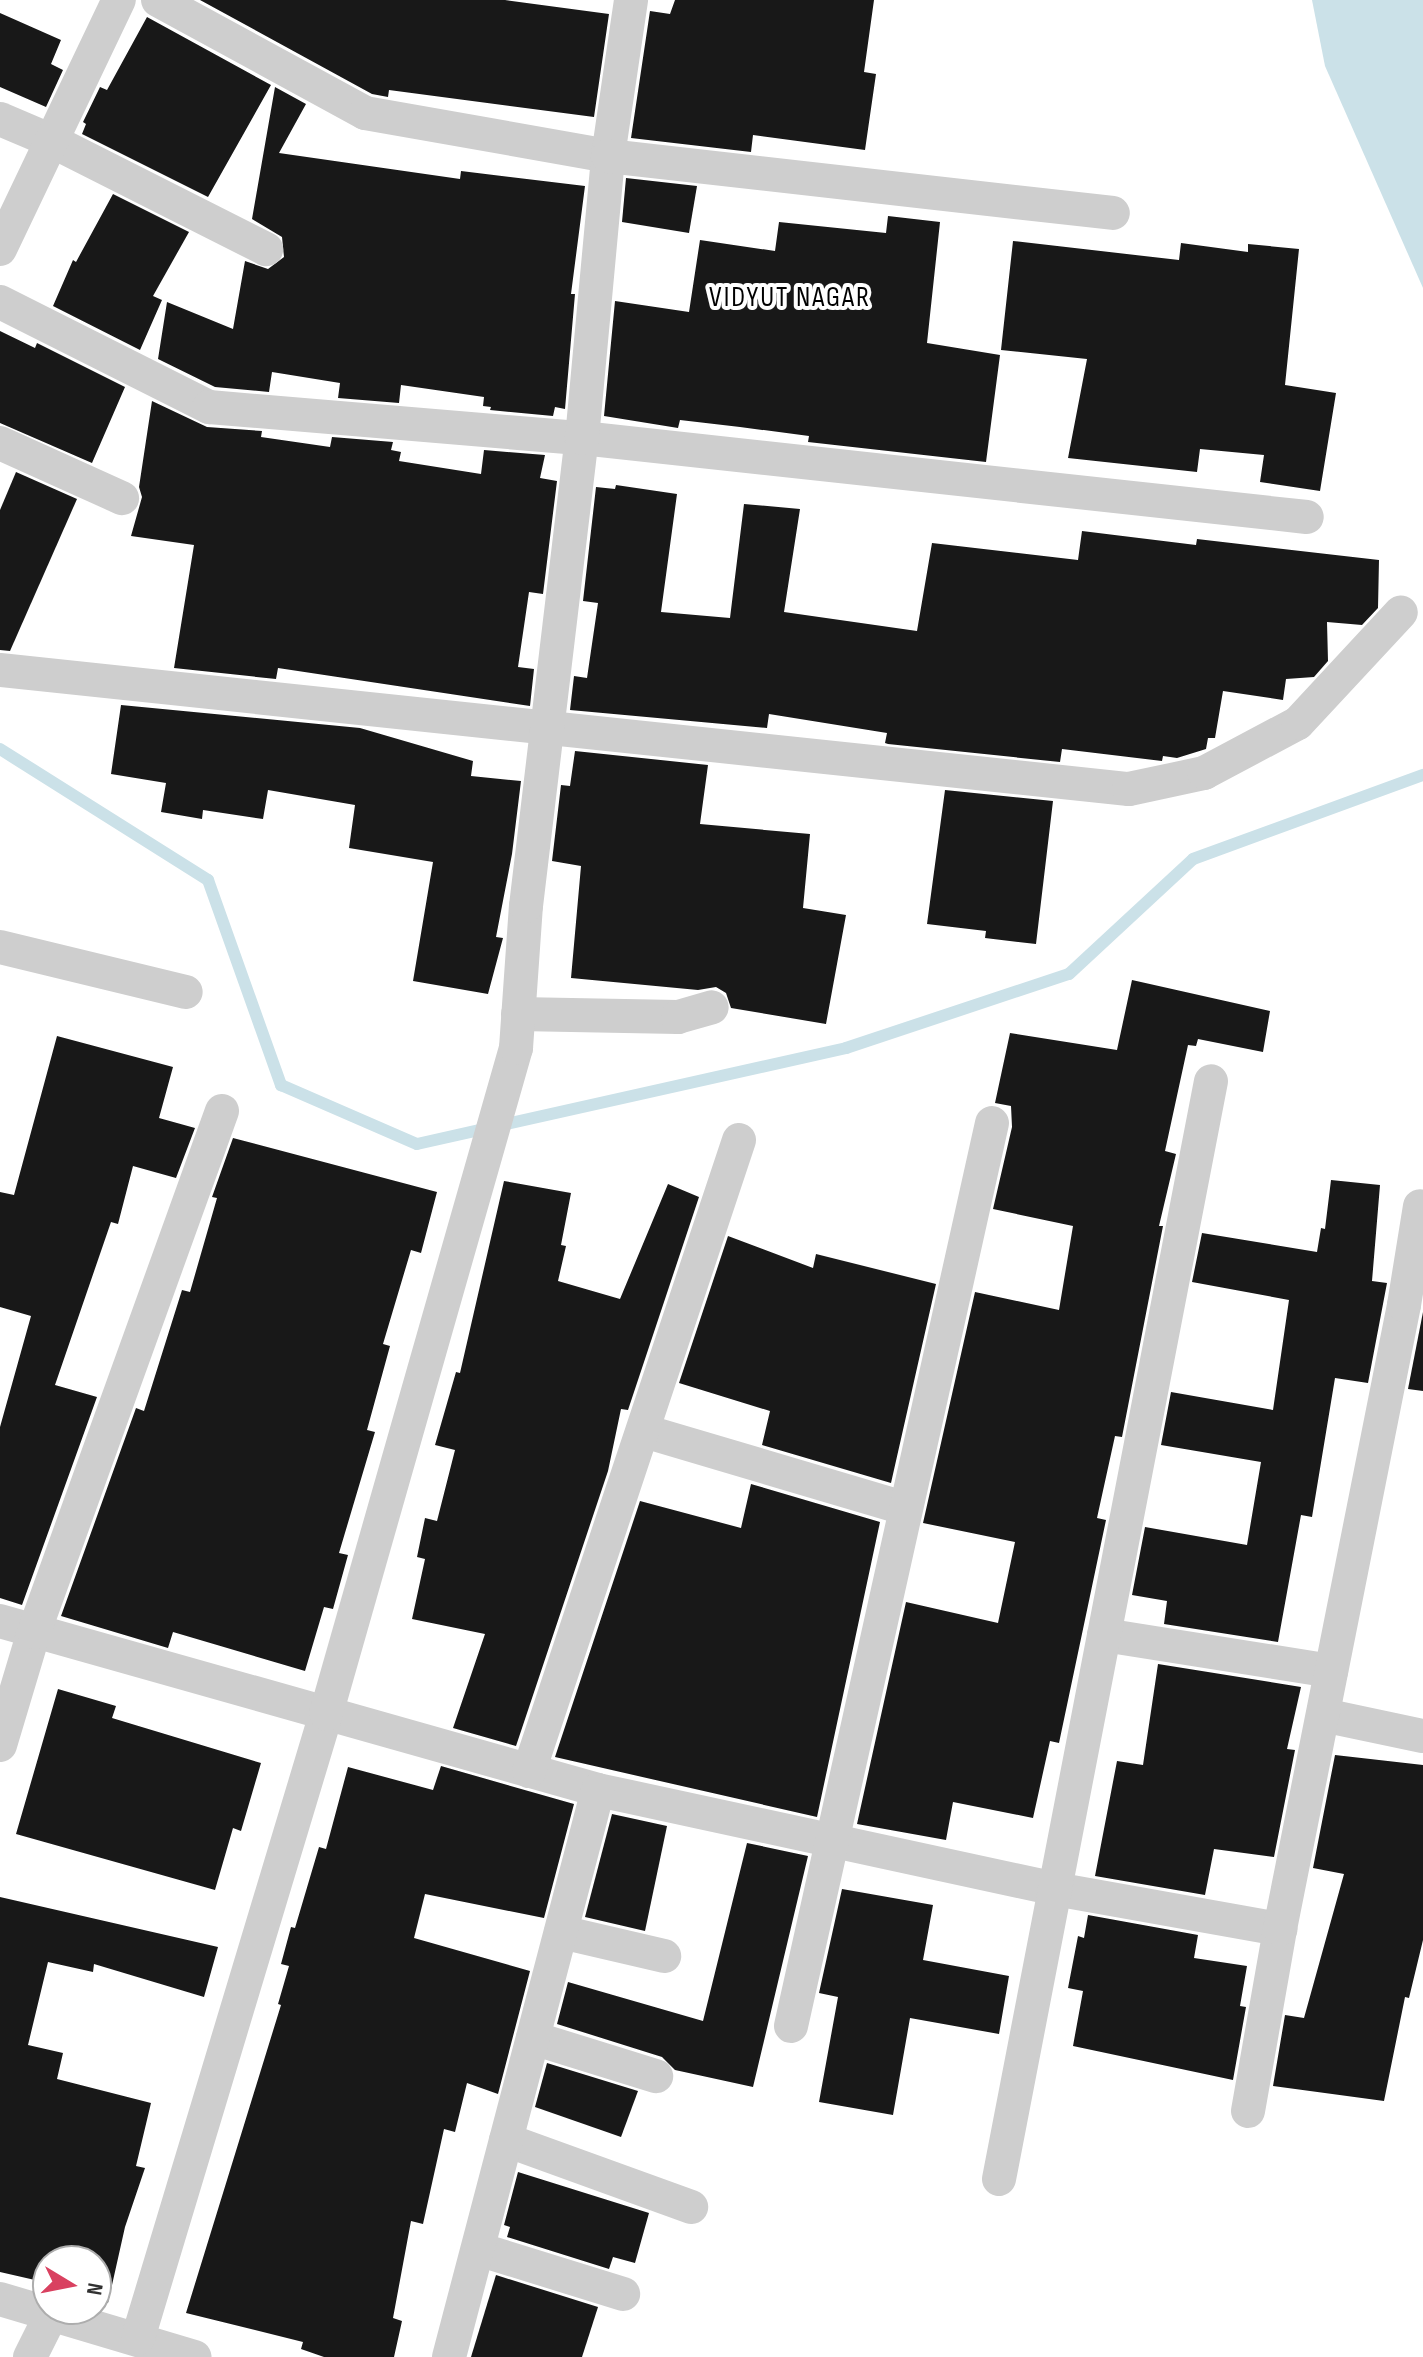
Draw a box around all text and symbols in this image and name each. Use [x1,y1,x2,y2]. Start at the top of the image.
district label: VIDYUT NAGAR [709,281,871,315]
north arrow [32,2245,112,2325]
text: N [80,2281,108,2297]

